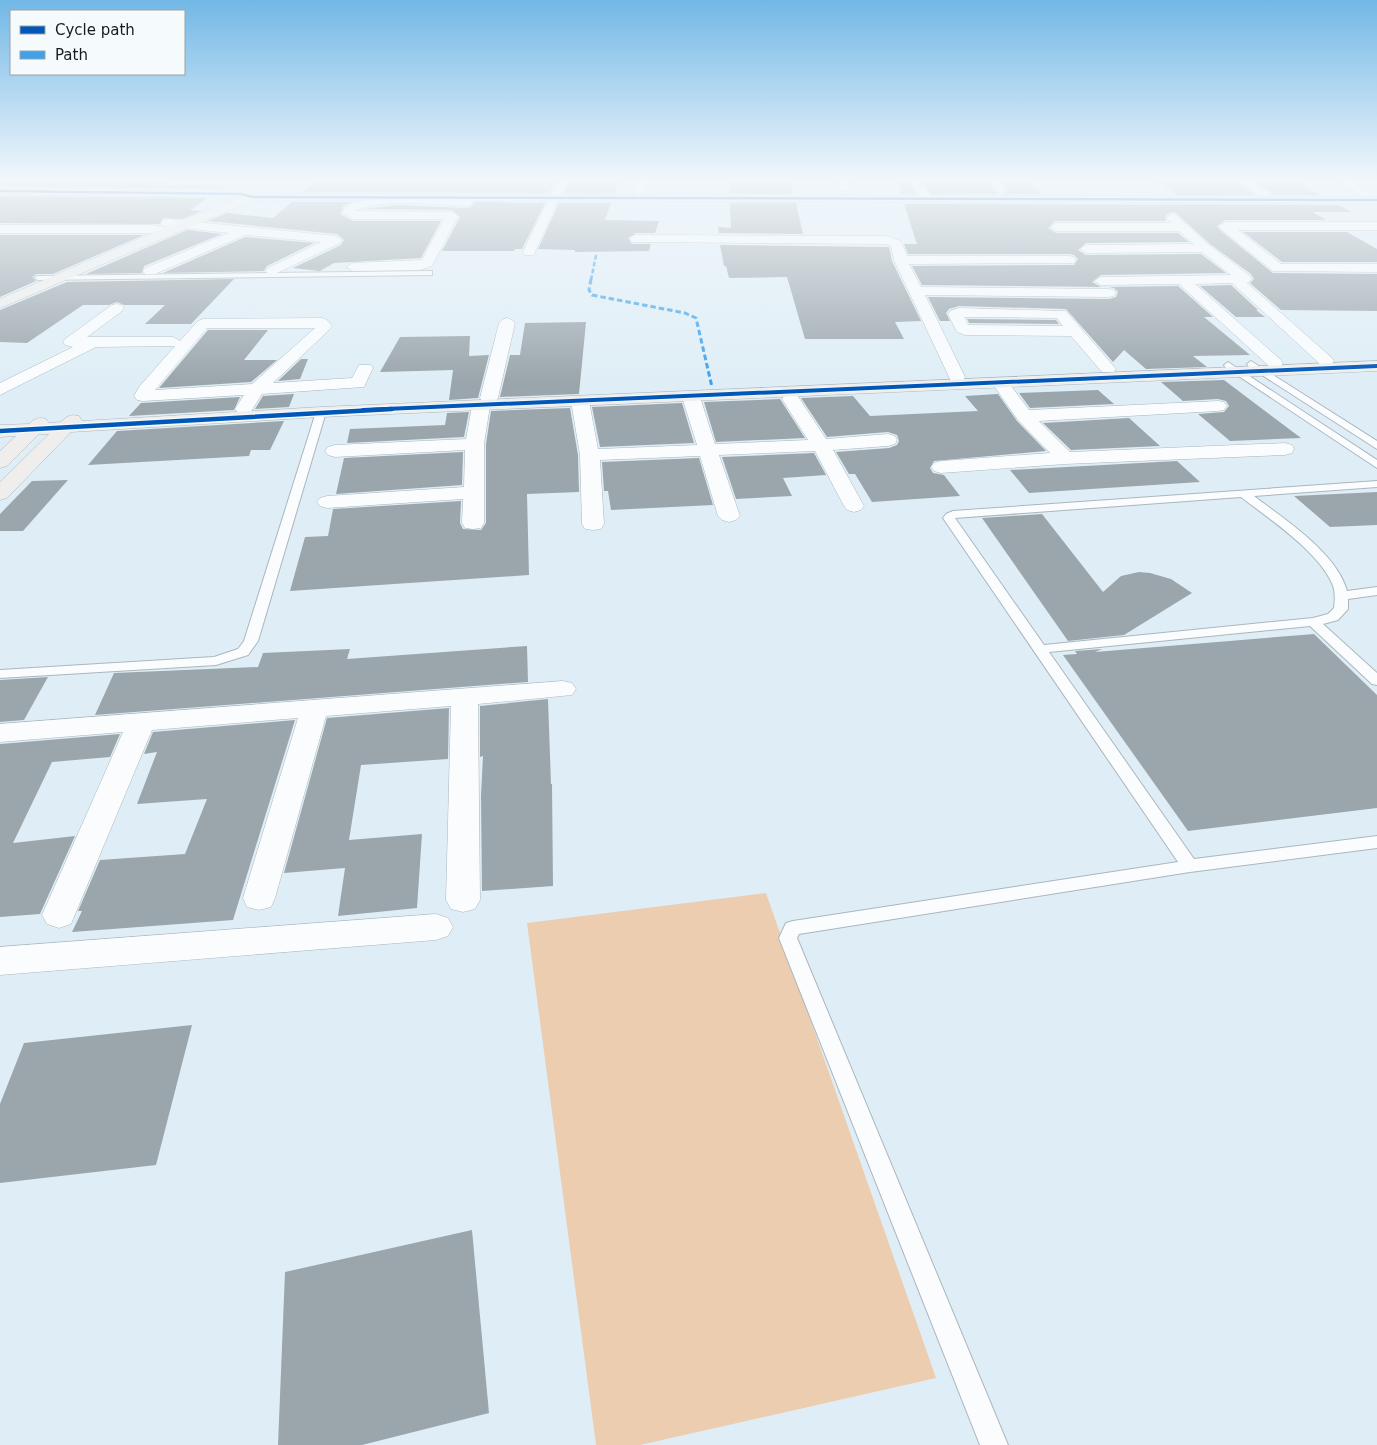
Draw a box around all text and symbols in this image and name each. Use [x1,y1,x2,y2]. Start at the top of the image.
legend [10,10,185,75]
text: Cycle path [55,21,135,39]
text: Path [55,46,88,64]

